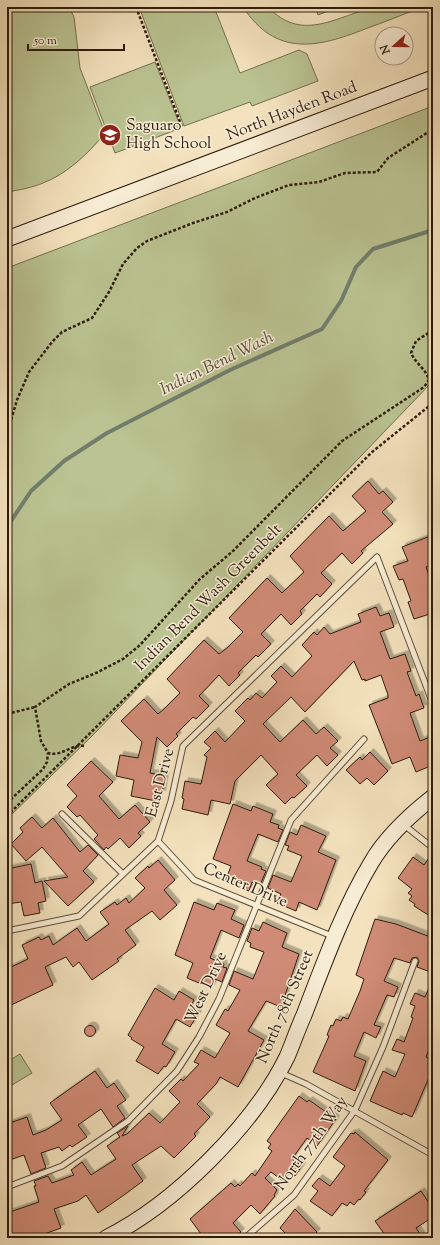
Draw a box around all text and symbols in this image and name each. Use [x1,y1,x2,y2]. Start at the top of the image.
scale bar [28,26,124,52]
north arrow [374,26,414,66]
text: 50 m [33,32,57,50]
text: N [376,42,395,57]
street label: North Hayden Road [223,76,361,148]
place label: Saguaro High School [126,115,212,156]
school or university icon: Saguaro High School [97,122,123,148]
water label: Indian Bend Wash [156,326,279,402]
street label: Indian Bend Wash Greenbelt [130,519,288,677]
street label: East Drive [141,746,181,820]
street label: Center Drive [199,858,291,914]
street label: North 78th Street [252,946,320,1067]
street label: West Drive [180,948,234,1028]
street label: North 77th Way [270,1092,354,1196]

